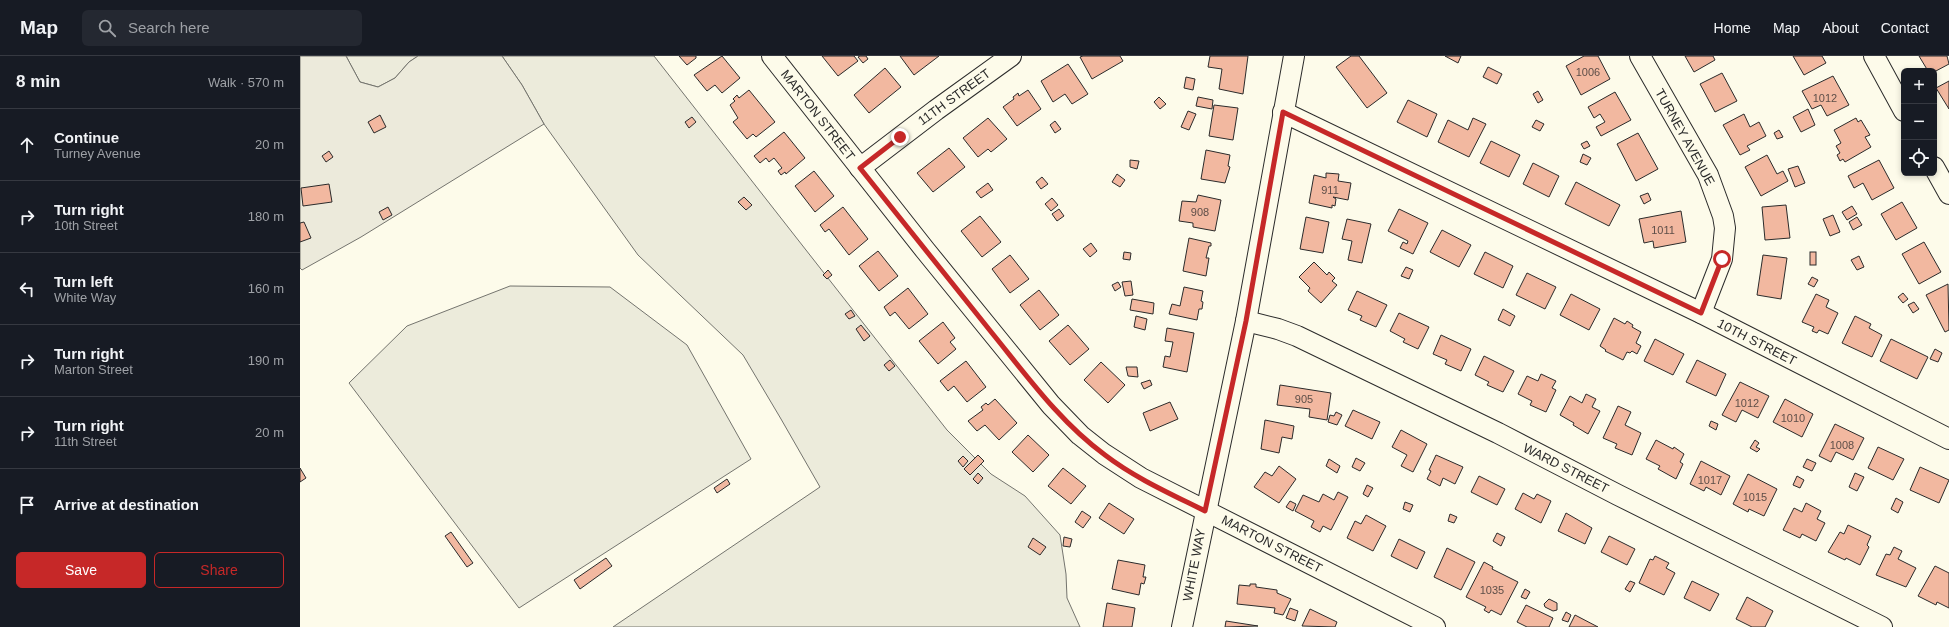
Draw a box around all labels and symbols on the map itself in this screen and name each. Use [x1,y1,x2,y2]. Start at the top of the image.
street label: 11TH STREET [915,66,993,128]
house number: 1006 [1576,66,1600,78]
street label: MARTON STREET [778,67,858,163]
street label: TURNEY AVENUE [1652,86,1718,188]
house number: 1012 [1813,92,1837,104]
route end [891,128,909,146]
house number: 911 [1321,184,1339,196]
house number: 908 [1191,206,1209,218]
house number: 1011 [1651,224,1675,236]
route start [1713,250,1731,268]
street label: 10TH STREET [1715,316,1799,368]
house number: 905 [1295,393,1313,405]
house number: 1012 [1735,397,1759,409]
house number: 1010 [1781,412,1805,424]
house number: 1008 [1830,439,1854,451]
street label: WARD STREET [1521,440,1611,496]
house number: 1017 [1698,474,1722,486]
house number: 1015 [1743,491,1767,503]
street label: MARTON STREET [1219,512,1325,576]
street label: WHITE WAY [1180,527,1208,603]
house number: 1035 [1480,584,1504,596]

